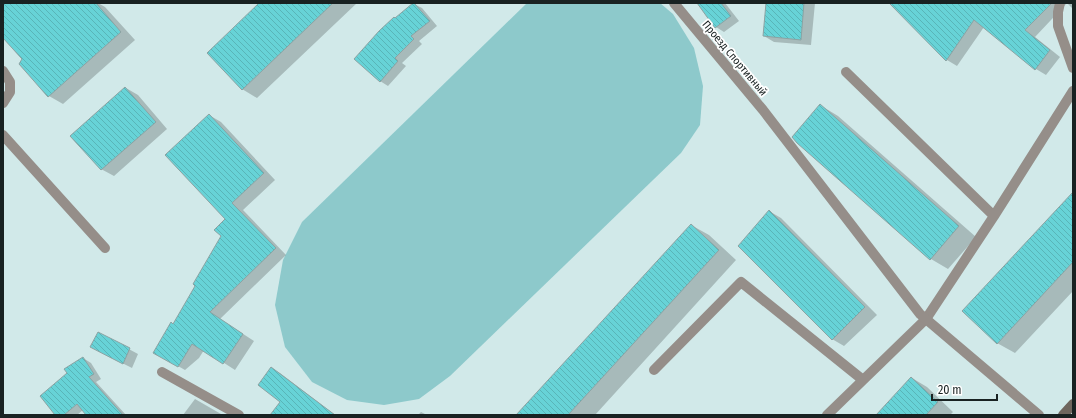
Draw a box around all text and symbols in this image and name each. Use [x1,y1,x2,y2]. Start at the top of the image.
street label: Проезд Спортивный [699,18,770,99]
scale bar [932,376,997,402]
text: 20 m [938,383,962,397]

